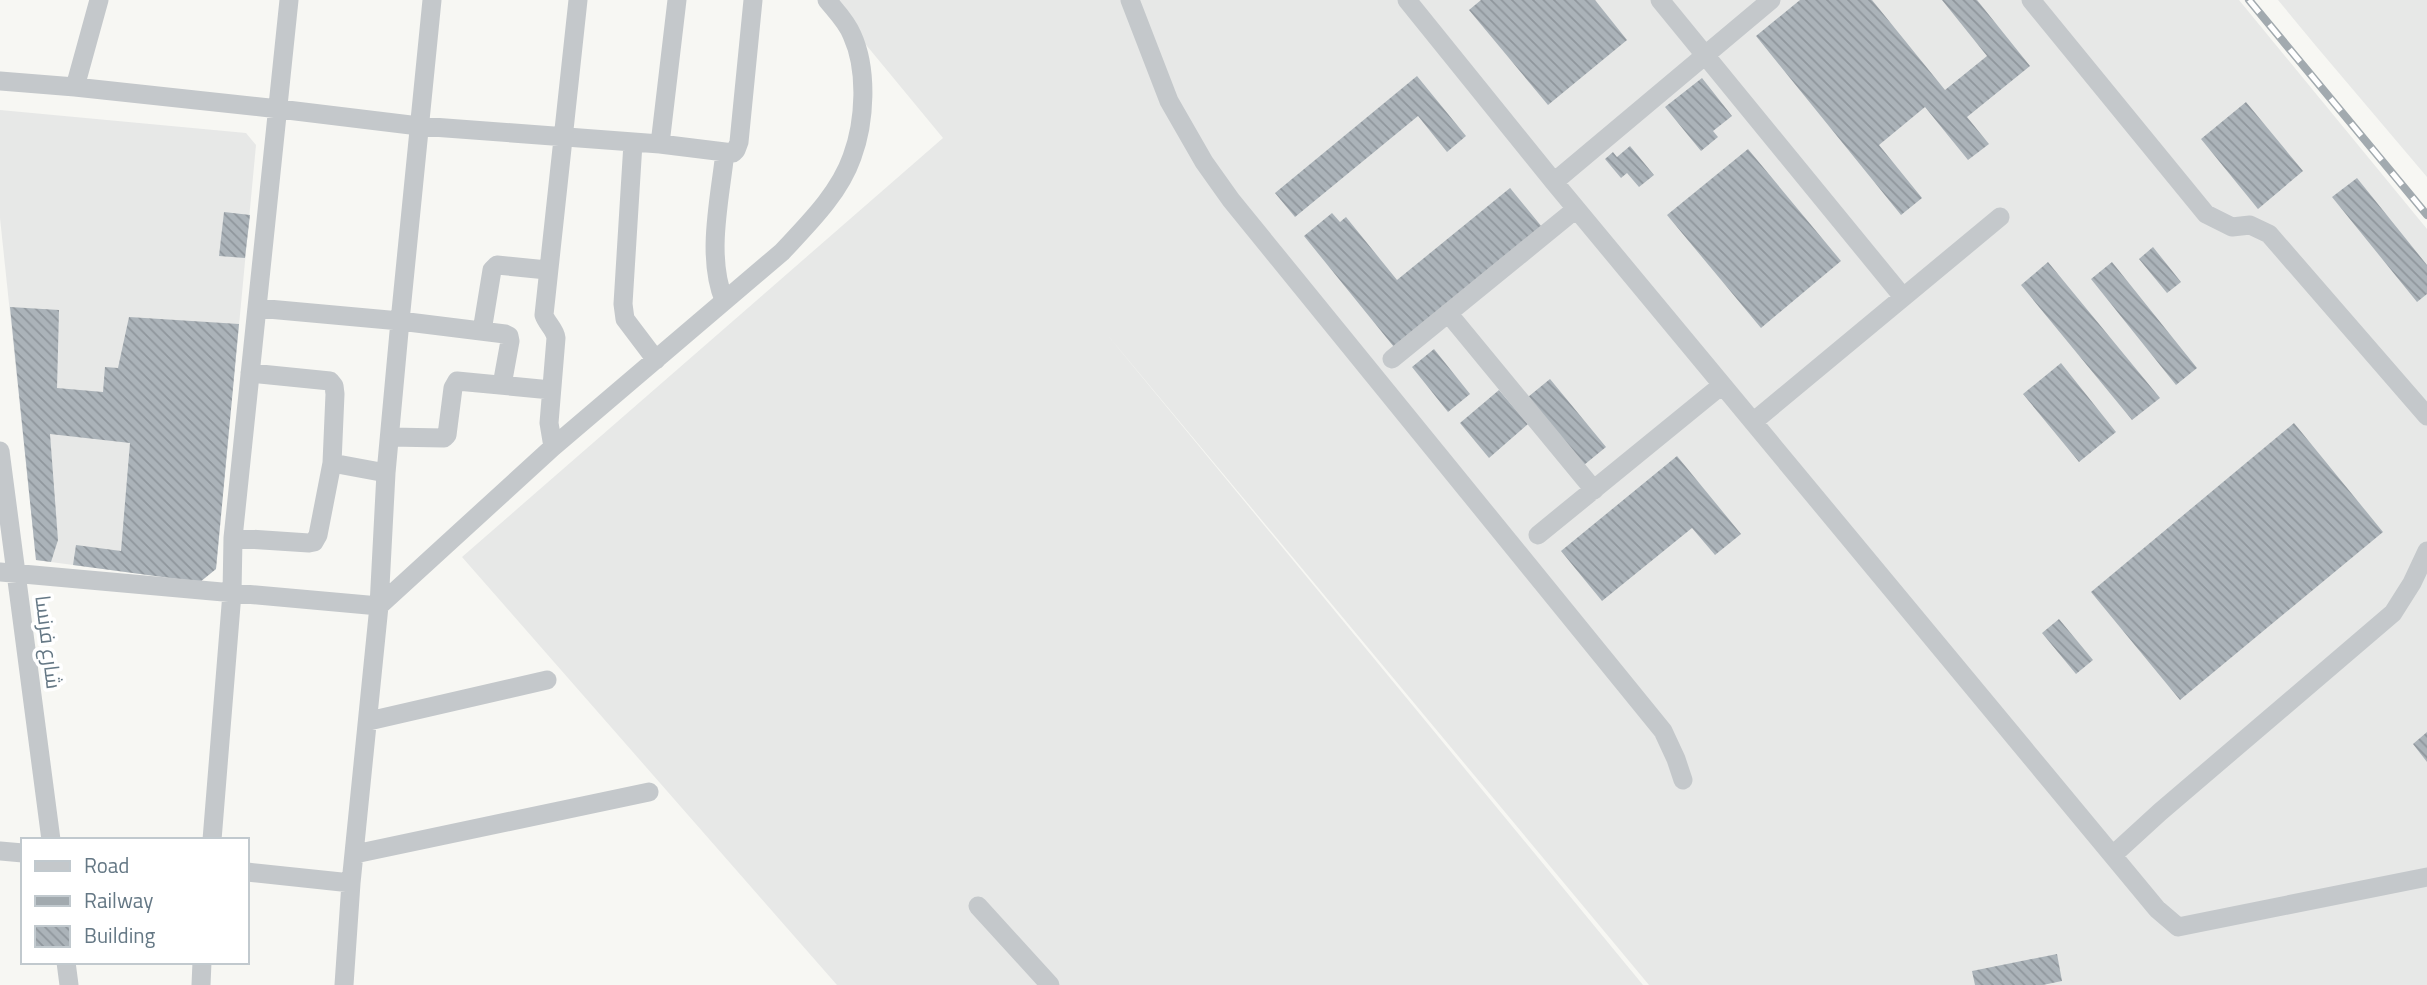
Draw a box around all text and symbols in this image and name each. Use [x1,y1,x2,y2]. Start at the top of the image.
street label: شارع فرنسا [27,593,71,691]
legend [21,838,248,964]
text: Road [84,849,129,881]
text: Railway [84,884,153,916]
text: Building [84,919,156,951]

